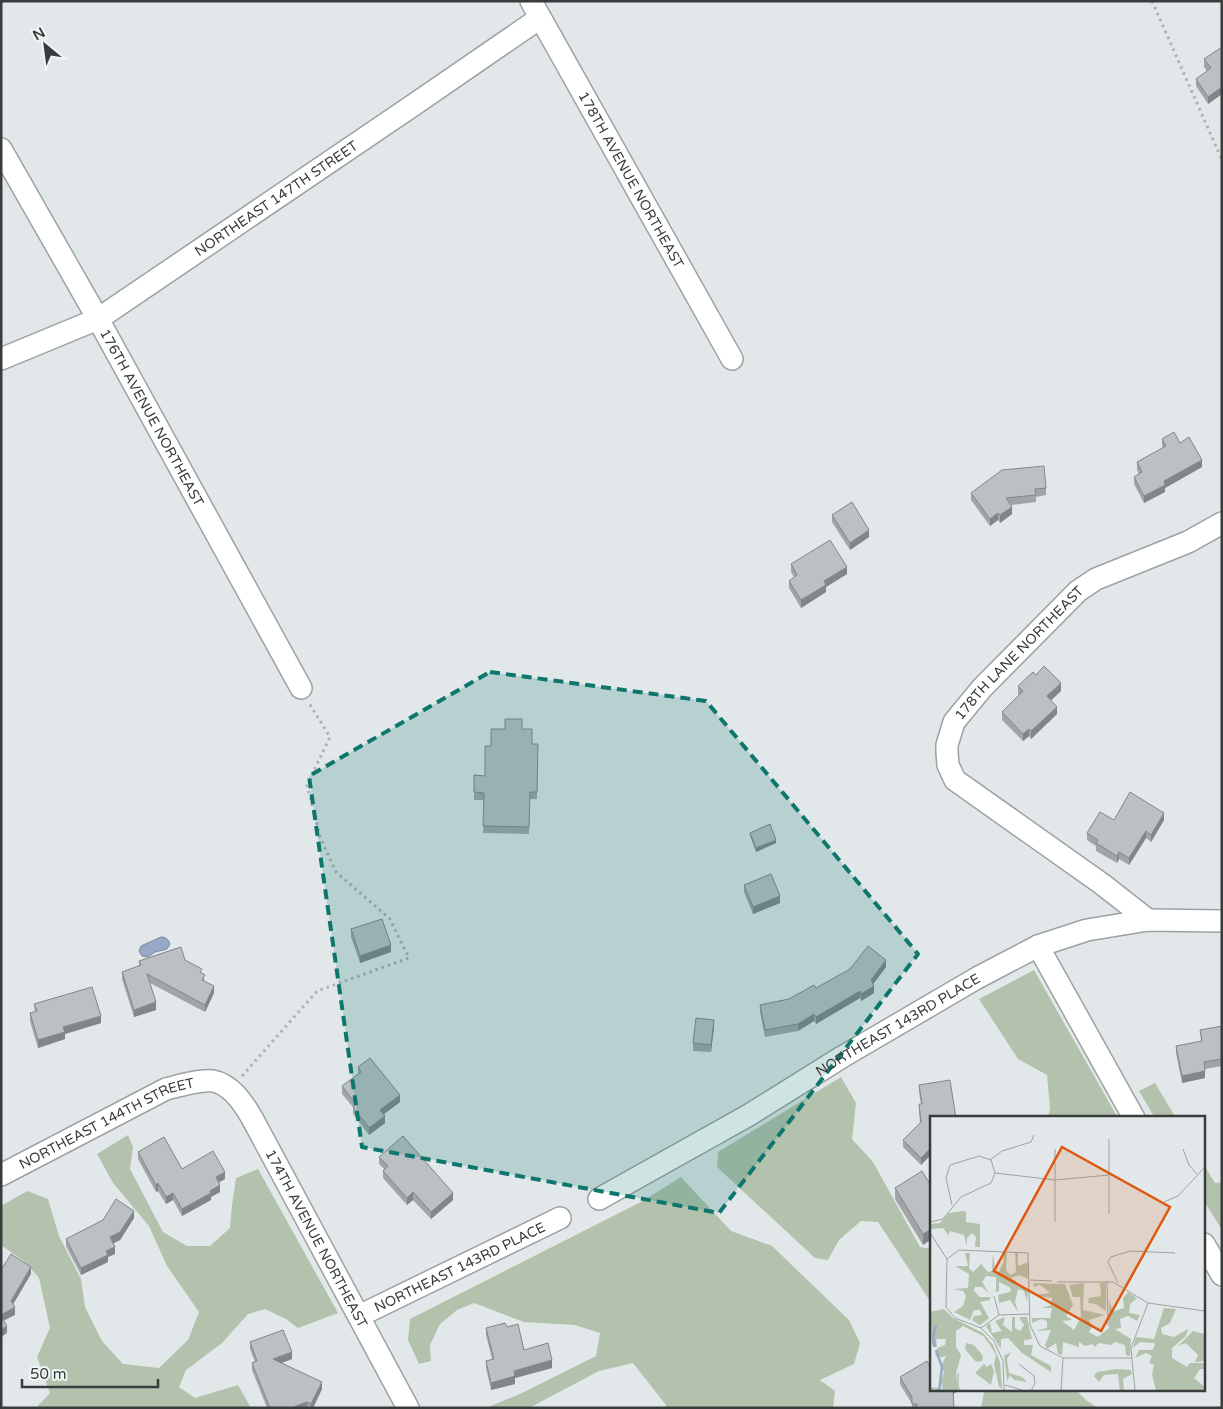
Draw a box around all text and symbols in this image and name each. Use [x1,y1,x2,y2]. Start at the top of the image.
north arrow [20,20,70,70]
text: N [30,24,48,44]
street label: 178TH AVENUE NORTHEAST [575,89,687,272]
street label: NORTHEAST 147TH STREET [191,137,362,260]
street label: 176TH AVENUE NORTHEAST [96,326,208,510]
street label: 178TH LANE NORTHEAST [951,582,1087,724]
street label: NORTHEAST 143RD PLACE [813,970,983,1080]
street label: NORTHEAST 144TH STREET [16,1074,196,1173]
inset map [930,1116,1206,1392]
street label: 174TH AVENUE NORTHEAST [261,1147,371,1331]
street label: NORTHEAST 143RD PLACE [372,1218,548,1316]
scale bar [22,1356,159,1388]
text: 50 m [30,1365,67,1383]

